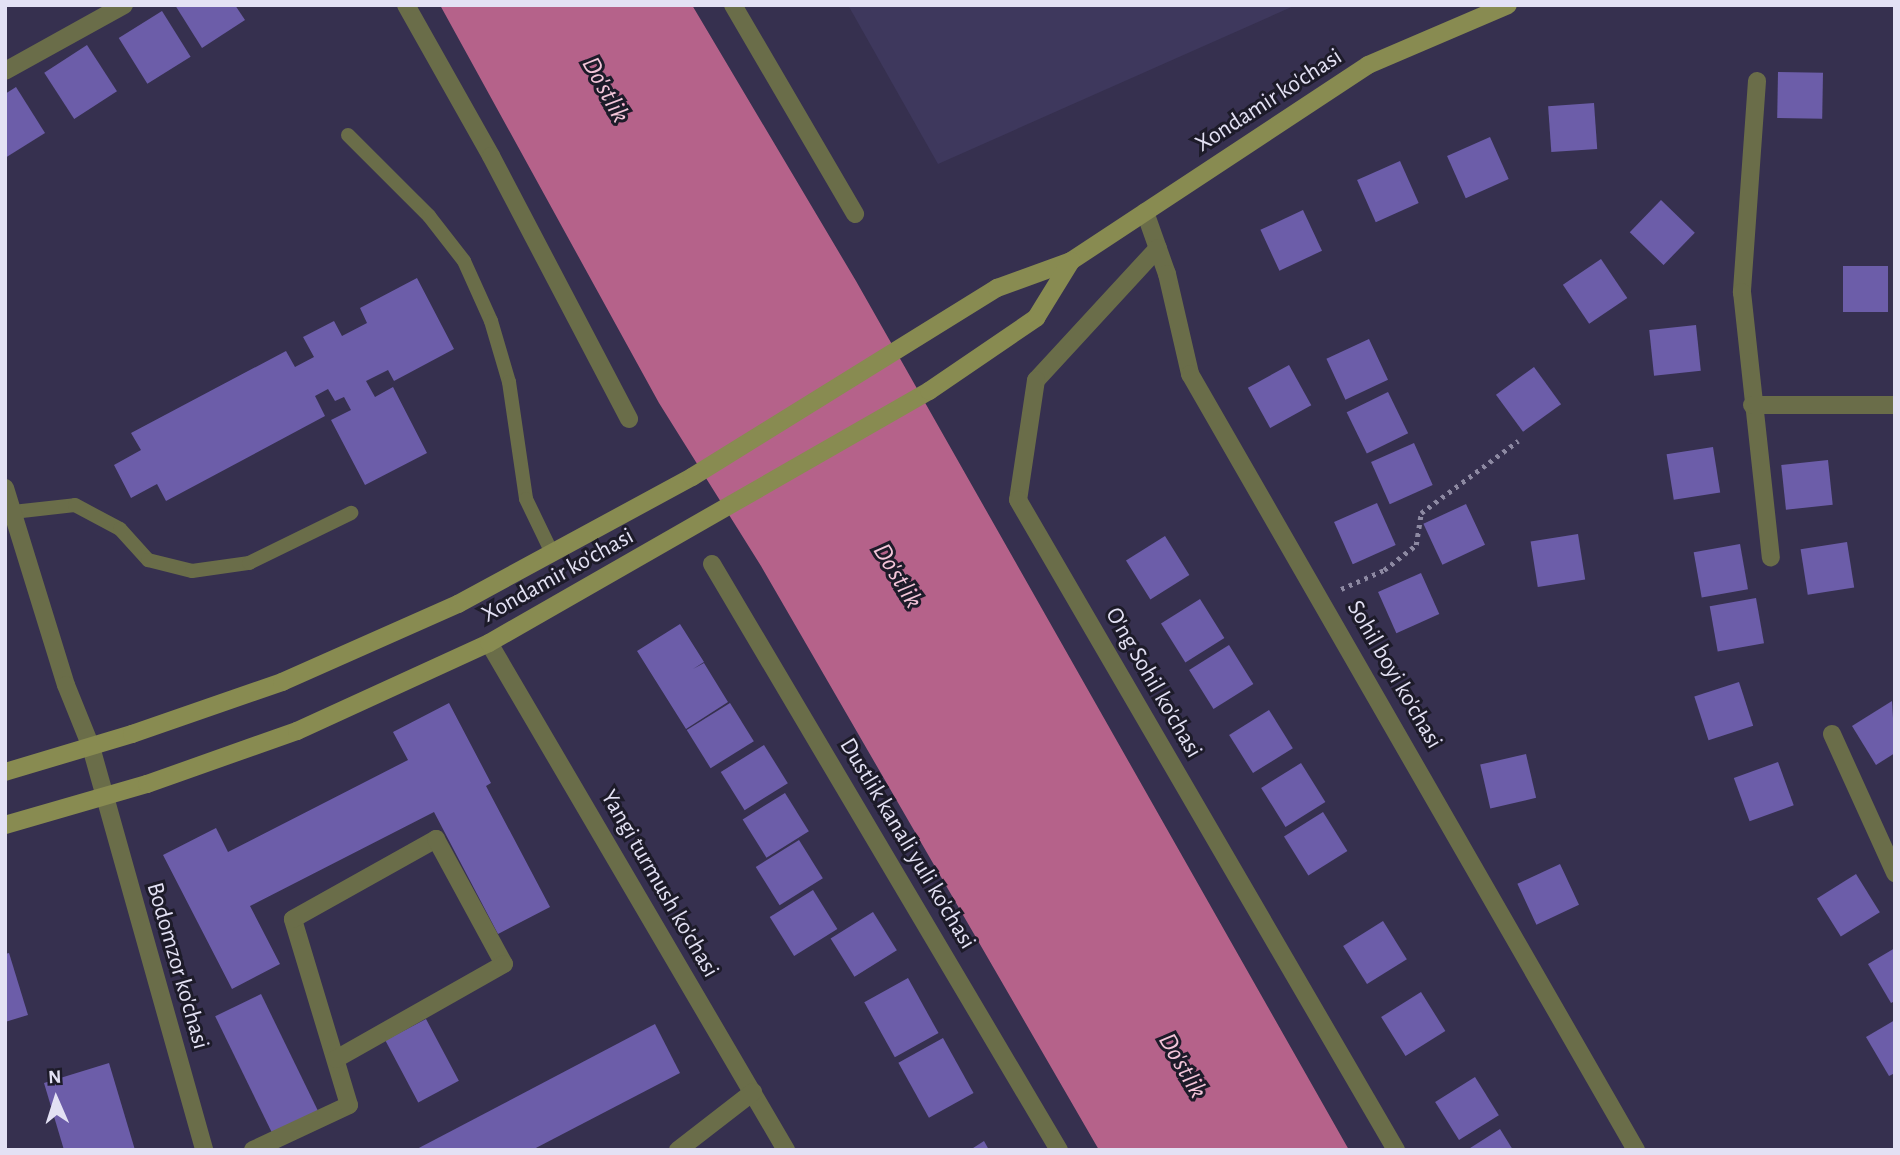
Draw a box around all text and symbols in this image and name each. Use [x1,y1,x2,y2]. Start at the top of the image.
street label: Xondamir ko'chasi [1190,43,1348,159]
water label: Do'stlik [574,52,636,128]
street label: Xondamir ko'chasi [477,522,639,630]
water label: Do'stlik [865,538,929,614]
street label: Sohil boyi ko'chasi [1340,596,1448,754]
street label: O'ng Sohil ko'chasi [1098,603,1208,763]
street label: Dustlik kanali yuli ko'chasi [833,733,981,955]
street label: Yangi turmush ko'chasi [594,785,724,983]
street label: Bodomzor ko'chasi [139,879,215,1053]
water label: Do'stlik [1151,1028,1213,1104]
north arrow [21,1064,91,1134]
text: N [48,1068,62,1087]

